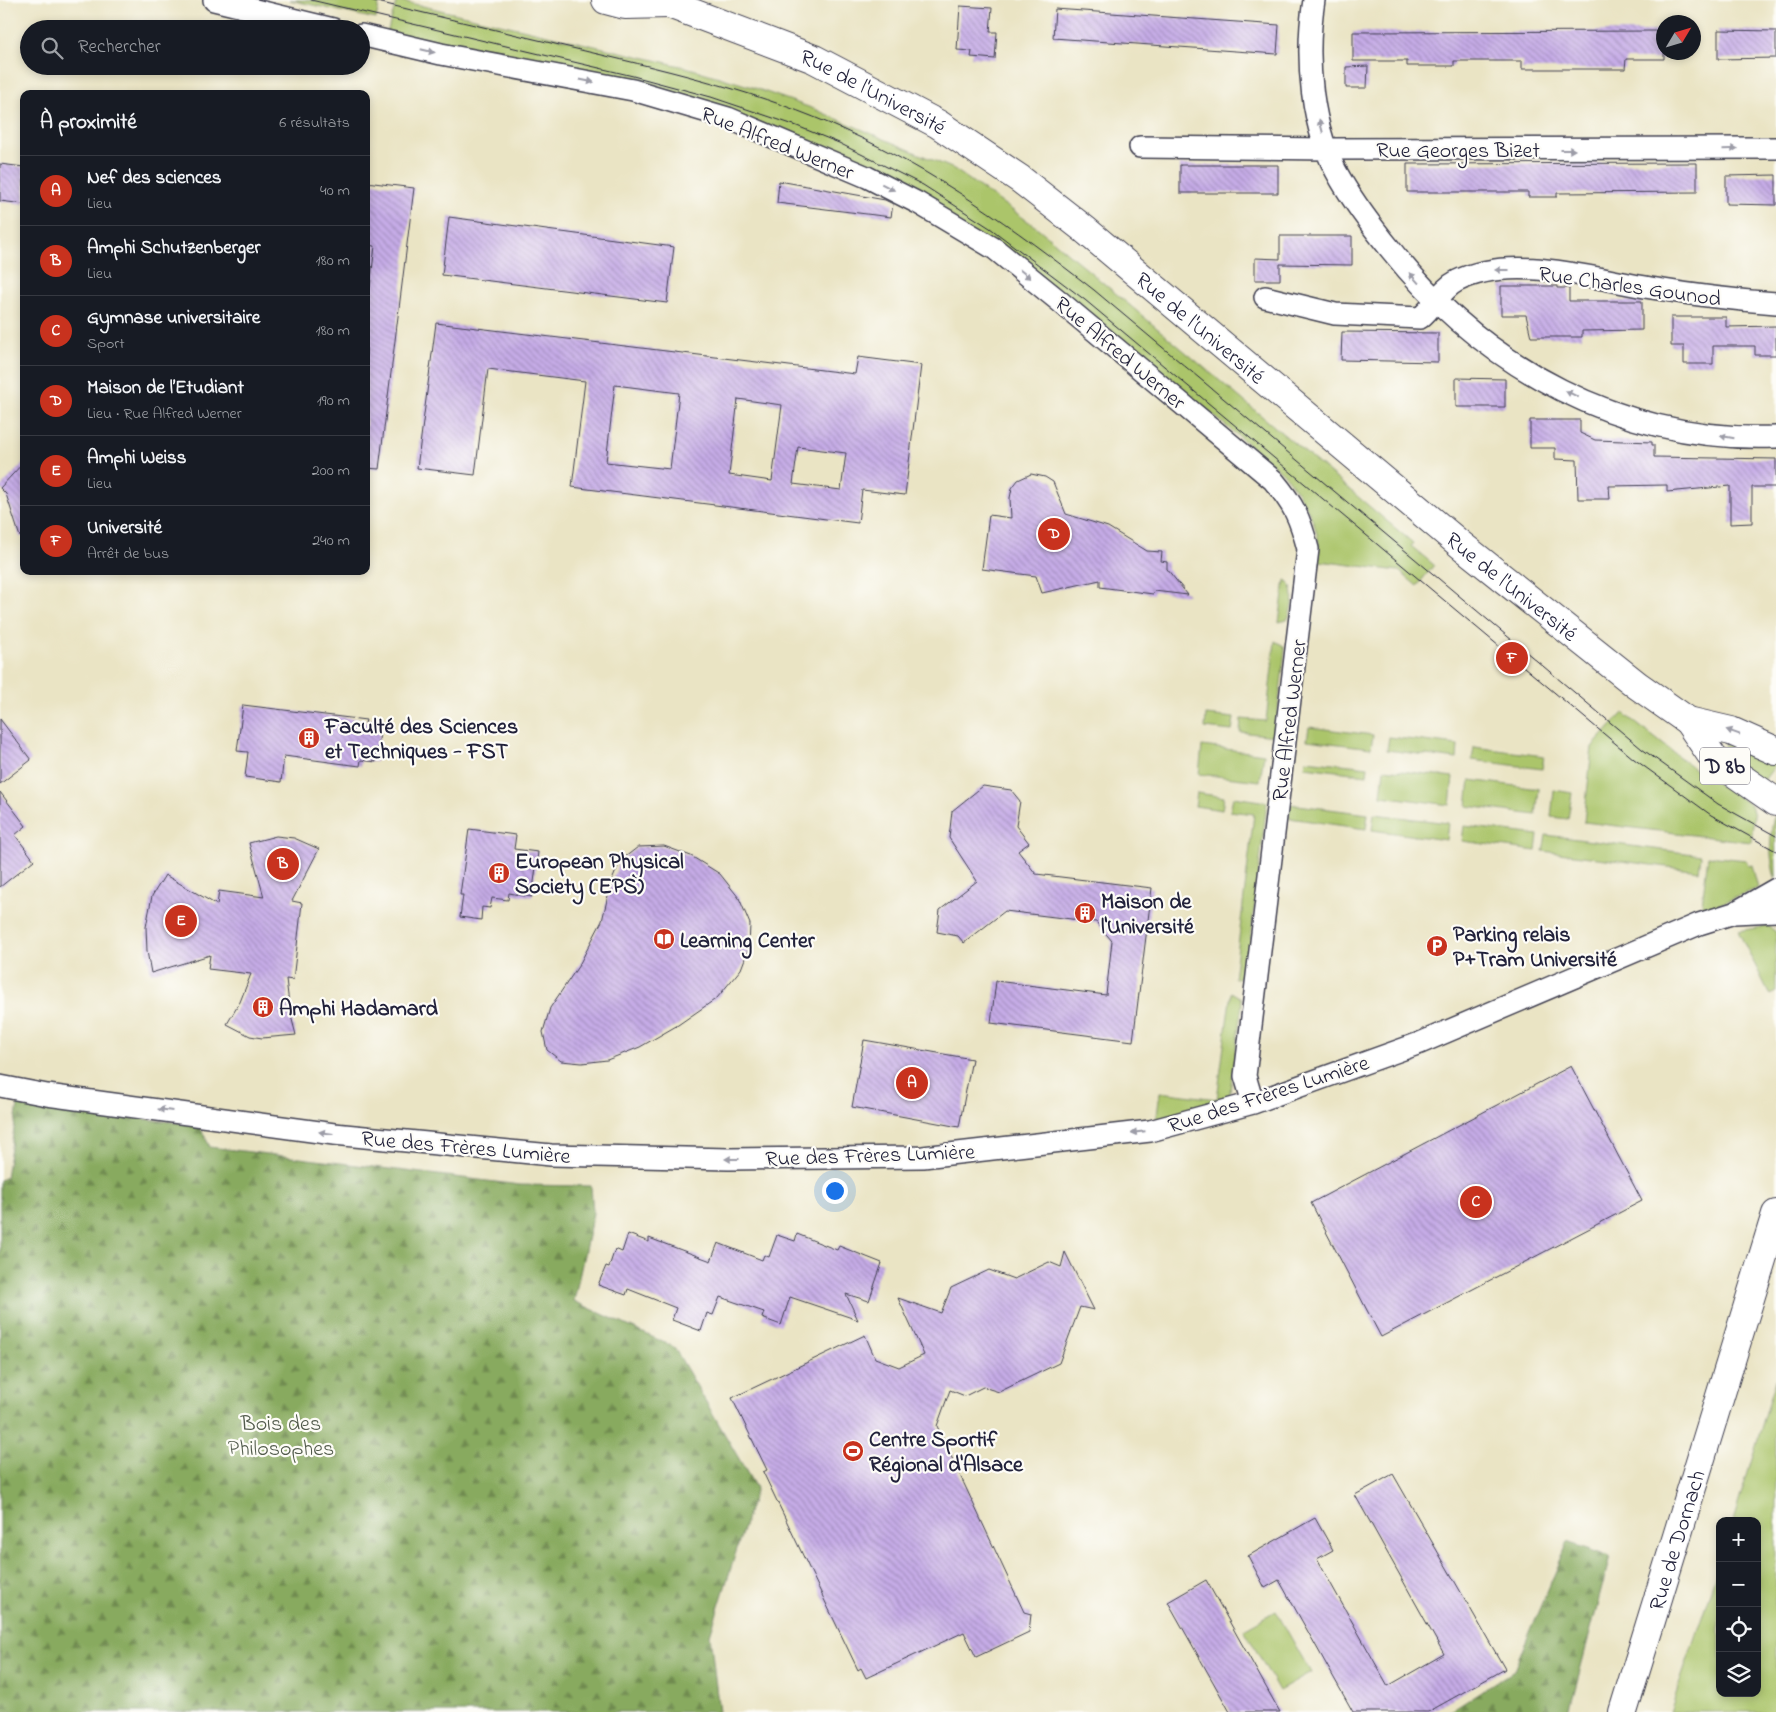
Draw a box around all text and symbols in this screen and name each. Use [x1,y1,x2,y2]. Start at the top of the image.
north arrow [1656,15,1701,60]
search box [20,20,370,75]
icon: search [38,34,66,62]
text: Rechercher [78,34,161,61]
street label: Rue de l'Université [795,42,952,144]
one-way arrow [420,47,435,55]
one-way arrow [579,78,595,86]
street label: Rue Alfred Werner [695,99,858,190]
text: À proximité [40,108,137,138]
text: 6 résultats [279,111,350,135]
one-way arrow [1316,119,1324,134]
street label: Rue Georges Bizet [1376,136,1540,169]
one-way arrow [1723,145,1739,153]
one-way arrow [1560,146,1576,154]
text: Nef des sciences [87,165,222,192]
text: A [51,179,61,203]
text: 40 m [320,179,350,203]
one-way arrow [881,183,895,191]
text: Lieu [87,192,112,216]
text: Amphi Schutzenberger [87,235,261,262]
text: B [51,249,61,273]
text: 180 m [316,249,350,273]
street label: Rue Charles Gounod [1536,259,1723,317]
text: Lieu [87,262,112,286]
street label: Rue de l'Université [1127,265,1271,393]
one-way arrow [1494,266,1510,274]
one-way arrow [1018,268,1031,279]
one-way arrow [1408,273,1420,285]
street label: Rue Alfred Werner [1046,290,1192,419]
text: Gymnase universitaire [87,305,260,332]
text: C [52,319,60,343]
text: 180 m [316,319,350,343]
text: Sport [87,332,125,356]
text: Maison de l’Etudiant [87,375,244,402]
text: D [50,389,62,413]
text: 190 m [317,389,350,413]
one-way arrow [1564,390,1579,399]
text: Lieu · Rue Alfred Werner [87,402,242,426]
one-way arrow [1719,433,1735,441]
text: Amphi Weiss [87,445,186,472]
text: E [51,459,61,483]
text: 200 m [312,459,350,483]
text: Lieu [87,472,112,496]
text: Université [87,515,162,542]
pin: D [1038,515,1070,553]
street label: Rue de l'Université [1437,526,1584,651]
text: F [51,529,61,553]
text: 240 m [312,529,350,553]
text: Arrêt de bus [87,542,169,566]
street label: Rue Alfred Werner [1265,638,1317,803]
pin: F [1496,639,1528,677]
place label: Faculté des Sciences et Techniques - FST [324,712,518,769]
building icon: Faculté des Sciences et Techniques - FST [297,726,321,750]
one-way arrow [1725,728,1740,736]
road number: D 8b [1700,748,1750,784]
pin: B [267,845,299,883]
place label: European Physical Society (EPS) [515,847,684,905]
building icon: European Physical Society (EPS) [487,861,511,885]
place label: Maison de l'Université [1101,887,1195,944]
building icon: Maison de l'Université [1073,901,1097,925]
pin: E [165,902,197,940]
place label: Parking relais P+Tram Université [1453,920,1618,977]
place label: Learning Center [680,926,816,959]
library icon: Learning Center [652,927,676,951]
parking icon: Parking relais P+Tram Université [1425,934,1449,958]
place label: Amphi Hadamard [279,994,439,1026]
building icon: Amphi Hadamard [251,995,275,1019]
street label: Rue des Frères Lumière [1164,1048,1374,1143]
pin: A [896,1064,928,1102]
one-way arrow [157,1106,173,1114]
street label: Rue des Frères Lumière [360,1124,572,1174]
one-way arrow [318,1128,334,1136]
one-way arrow [1130,1128,1146,1136]
street label: Rue des Frères Lumière [765,1137,976,1177]
one-way arrow [724,1155,740,1163]
your location [822,1178,848,1204]
pin: C [1460,1183,1492,1221]
park label: Bois des Philosophes [228,1409,334,1466]
place label: Centre Sportif Régional d'Alsace [869,1425,1024,1483]
sports icon: Centre Sportif Régional d'Alsace [841,1439,865,1463]
street label: Rue de Dornach [1642,1467,1715,1615]
map controls [1716,1517,1761,1697]
button: + [1716,1517,1761,1562]
button: − [1716,1562,1761,1607]
button: locate [1716,1607,1761,1652]
button: layers [1716,1652,1761,1697]

